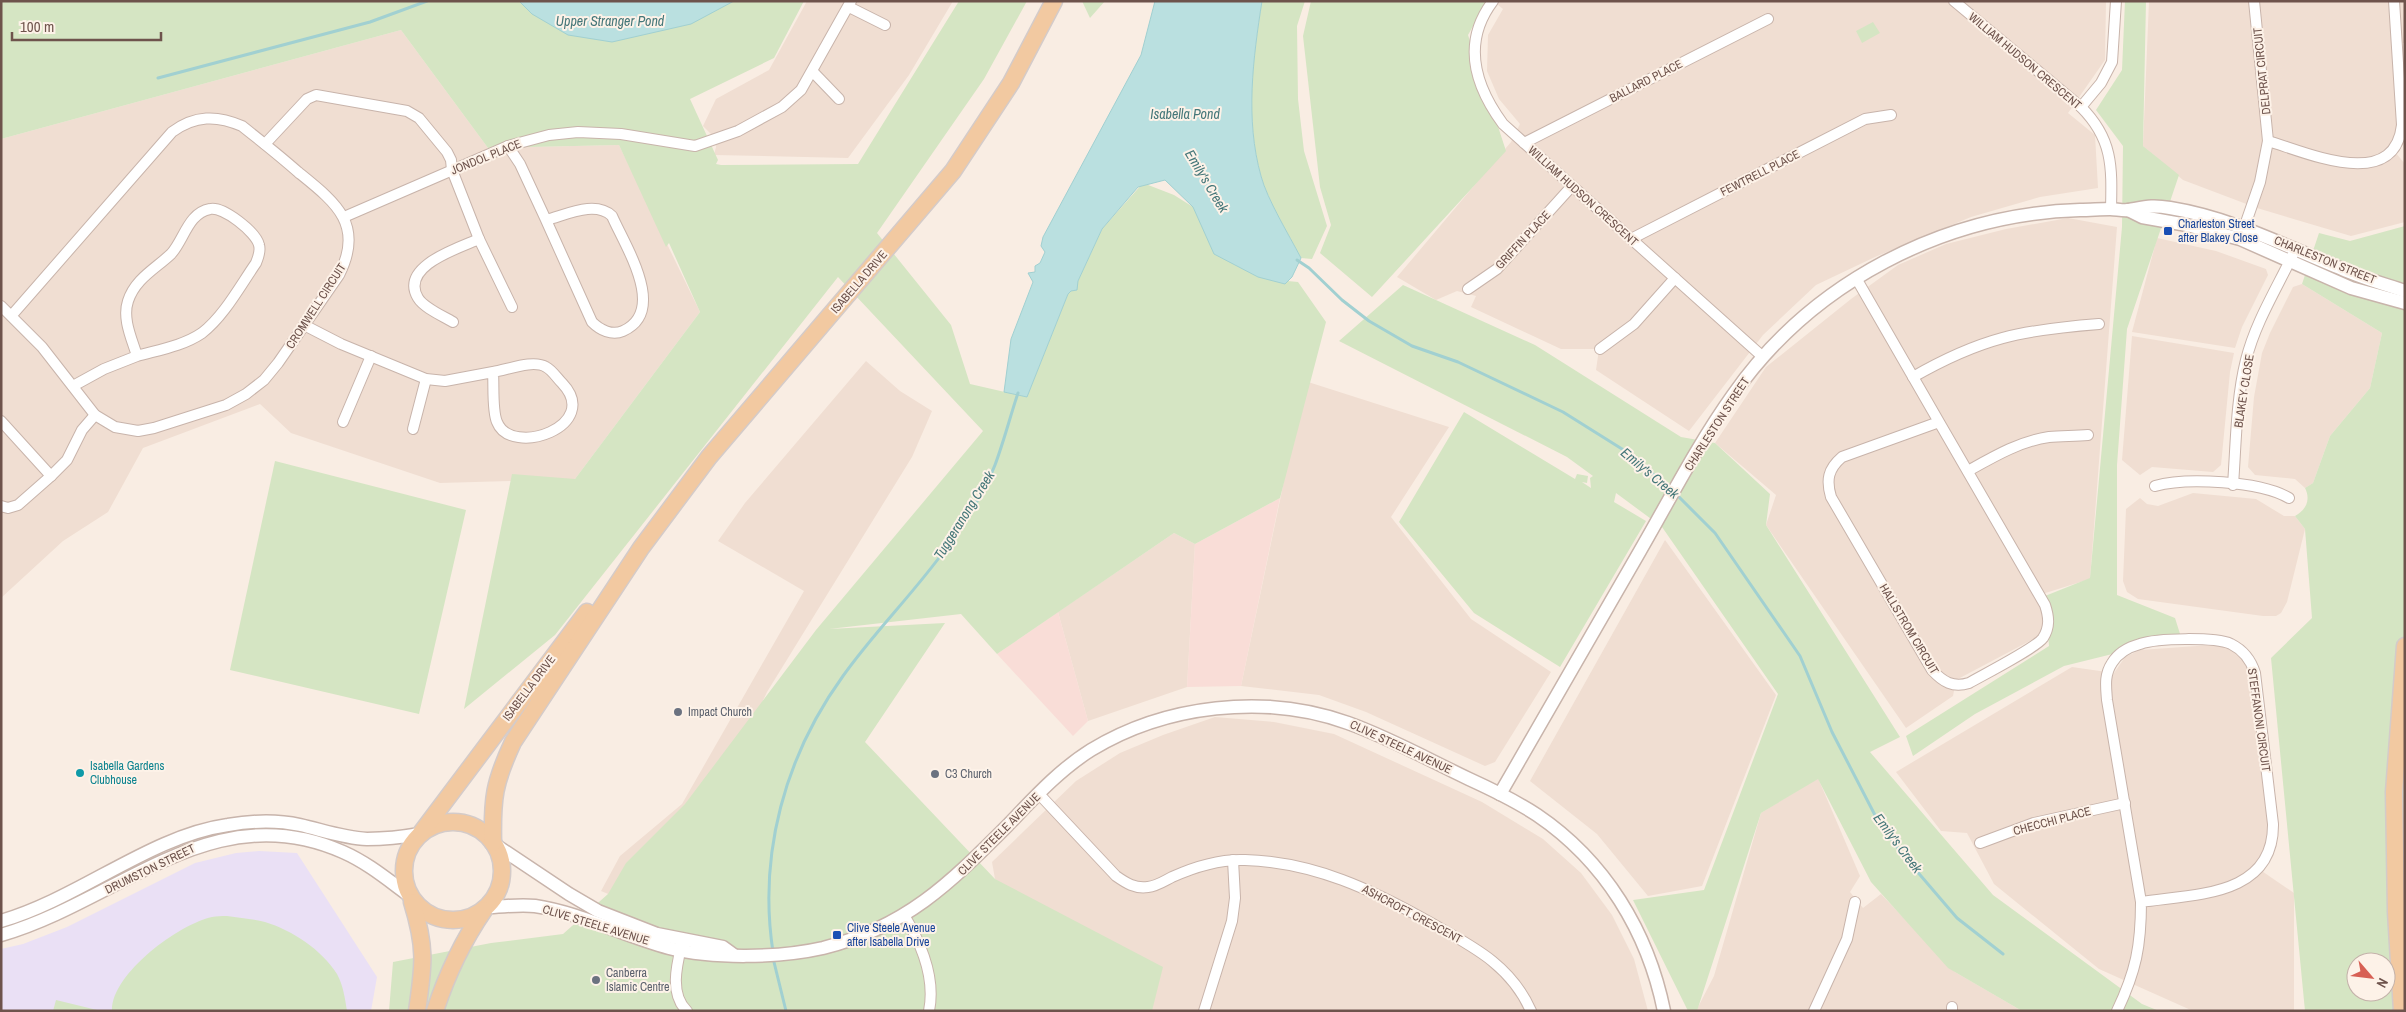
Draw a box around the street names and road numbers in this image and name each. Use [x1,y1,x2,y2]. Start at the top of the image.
street label: WILLIAM HUDSON CRESCENT [1965,9,2085,113]
street label: DELPRAT CIRCUIT [2249,27,2275,115]
street label: BALLARD PLACE [1607,56,1685,106]
street label: JONDOL PLACE [448,136,524,178]
street label: WILLIAM HUDSON CRESCENT [1525,142,1641,250]
street label: FEWTRELL PLACE [1718,146,1802,200]
street label: GRIFFIN PLACE [1492,207,1554,273]
street label: CHARLESTON STREET [2272,232,2378,288]
street label: ISABELLA DRIVE [827,247,891,317]
street label: CROMWELL CIRCUIT [282,260,350,352]
street label: BLAKEY CLOSE [2230,353,2258,429]
street label: CHARLESTON STREET [1681,374,1753,474]
street label: HALLSTROM CIRCUIT [1876,581,1942,677]
street label: ISABELLA DRIVE [499,652,559,724]
street label: STEFFANONI CIRCUIT [2244,667,2274,773]
street label: CLIVE STEELE AVENUE [1347,716,1455,778]
street label: CLIVE STEELE AVENUE [954,789,1044,879]
street label: CHECCHI PLACE [2011,803,2093,839]
street label: DRUMSTON STREET [102,840,198,898]
street label: ASHCROFT CRESCENT [1358,880,1465,947]
street label: CLIVE STEELE AVENUE [541,901,651,949]

